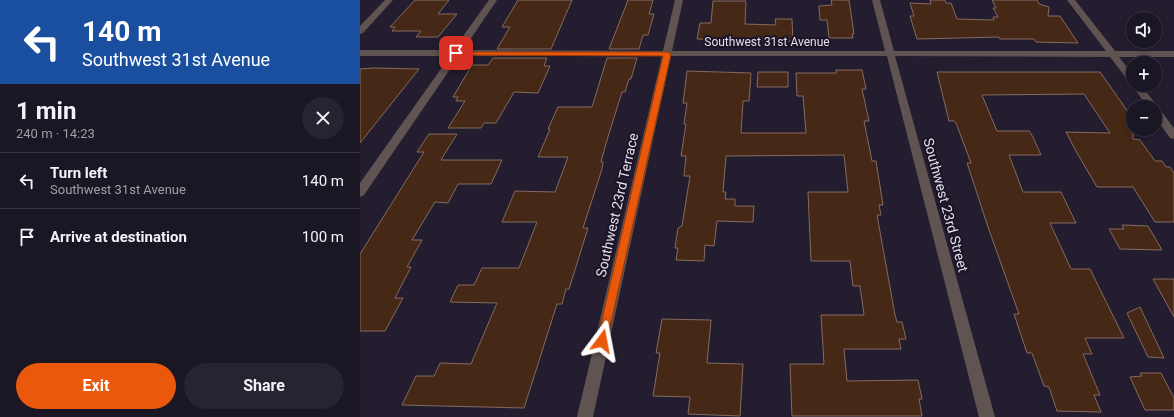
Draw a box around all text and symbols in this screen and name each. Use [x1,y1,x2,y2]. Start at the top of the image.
map controls [1126,12,1162,136]
button: sound [1126,12,1162,48]
text: 140 m [82,15,161,48]
icon: left [16,16,68,68]
street label: Southwest 31st Avenue [704,35,830,49]
pin [439,36,473,70]
icon: arrive [445,42,467,64]
text: Southwest 31st Avenue [82,49,270,70]
button: + [1126,56,1162,92]
text: 1 min [16,97,76,125]
button: close [302,97,344,139]
button: − [1126,100,1162,136]
text: 240 m · 14:23 [16,126,95,141]
street label: Southwest 23rd Terrace [593,131,641,279]
street label: Southwest 23rd Street [920,136,972,274]
text: Turn left [50,164,107,182]
icon: left [16,170,38,192]
text: 140 m [302,172,344,190]
text: Southwest 31st Avenue [50,182,186,197]
icon: arrive [16,226,38,248]
text: Arrive at destination [50,228,187,246]
text: 100 m [302,228,344,246]
position arrow [581,320,623,362]
button: Exit [16,363,176,409]
button: Share [184,363,344,409]

